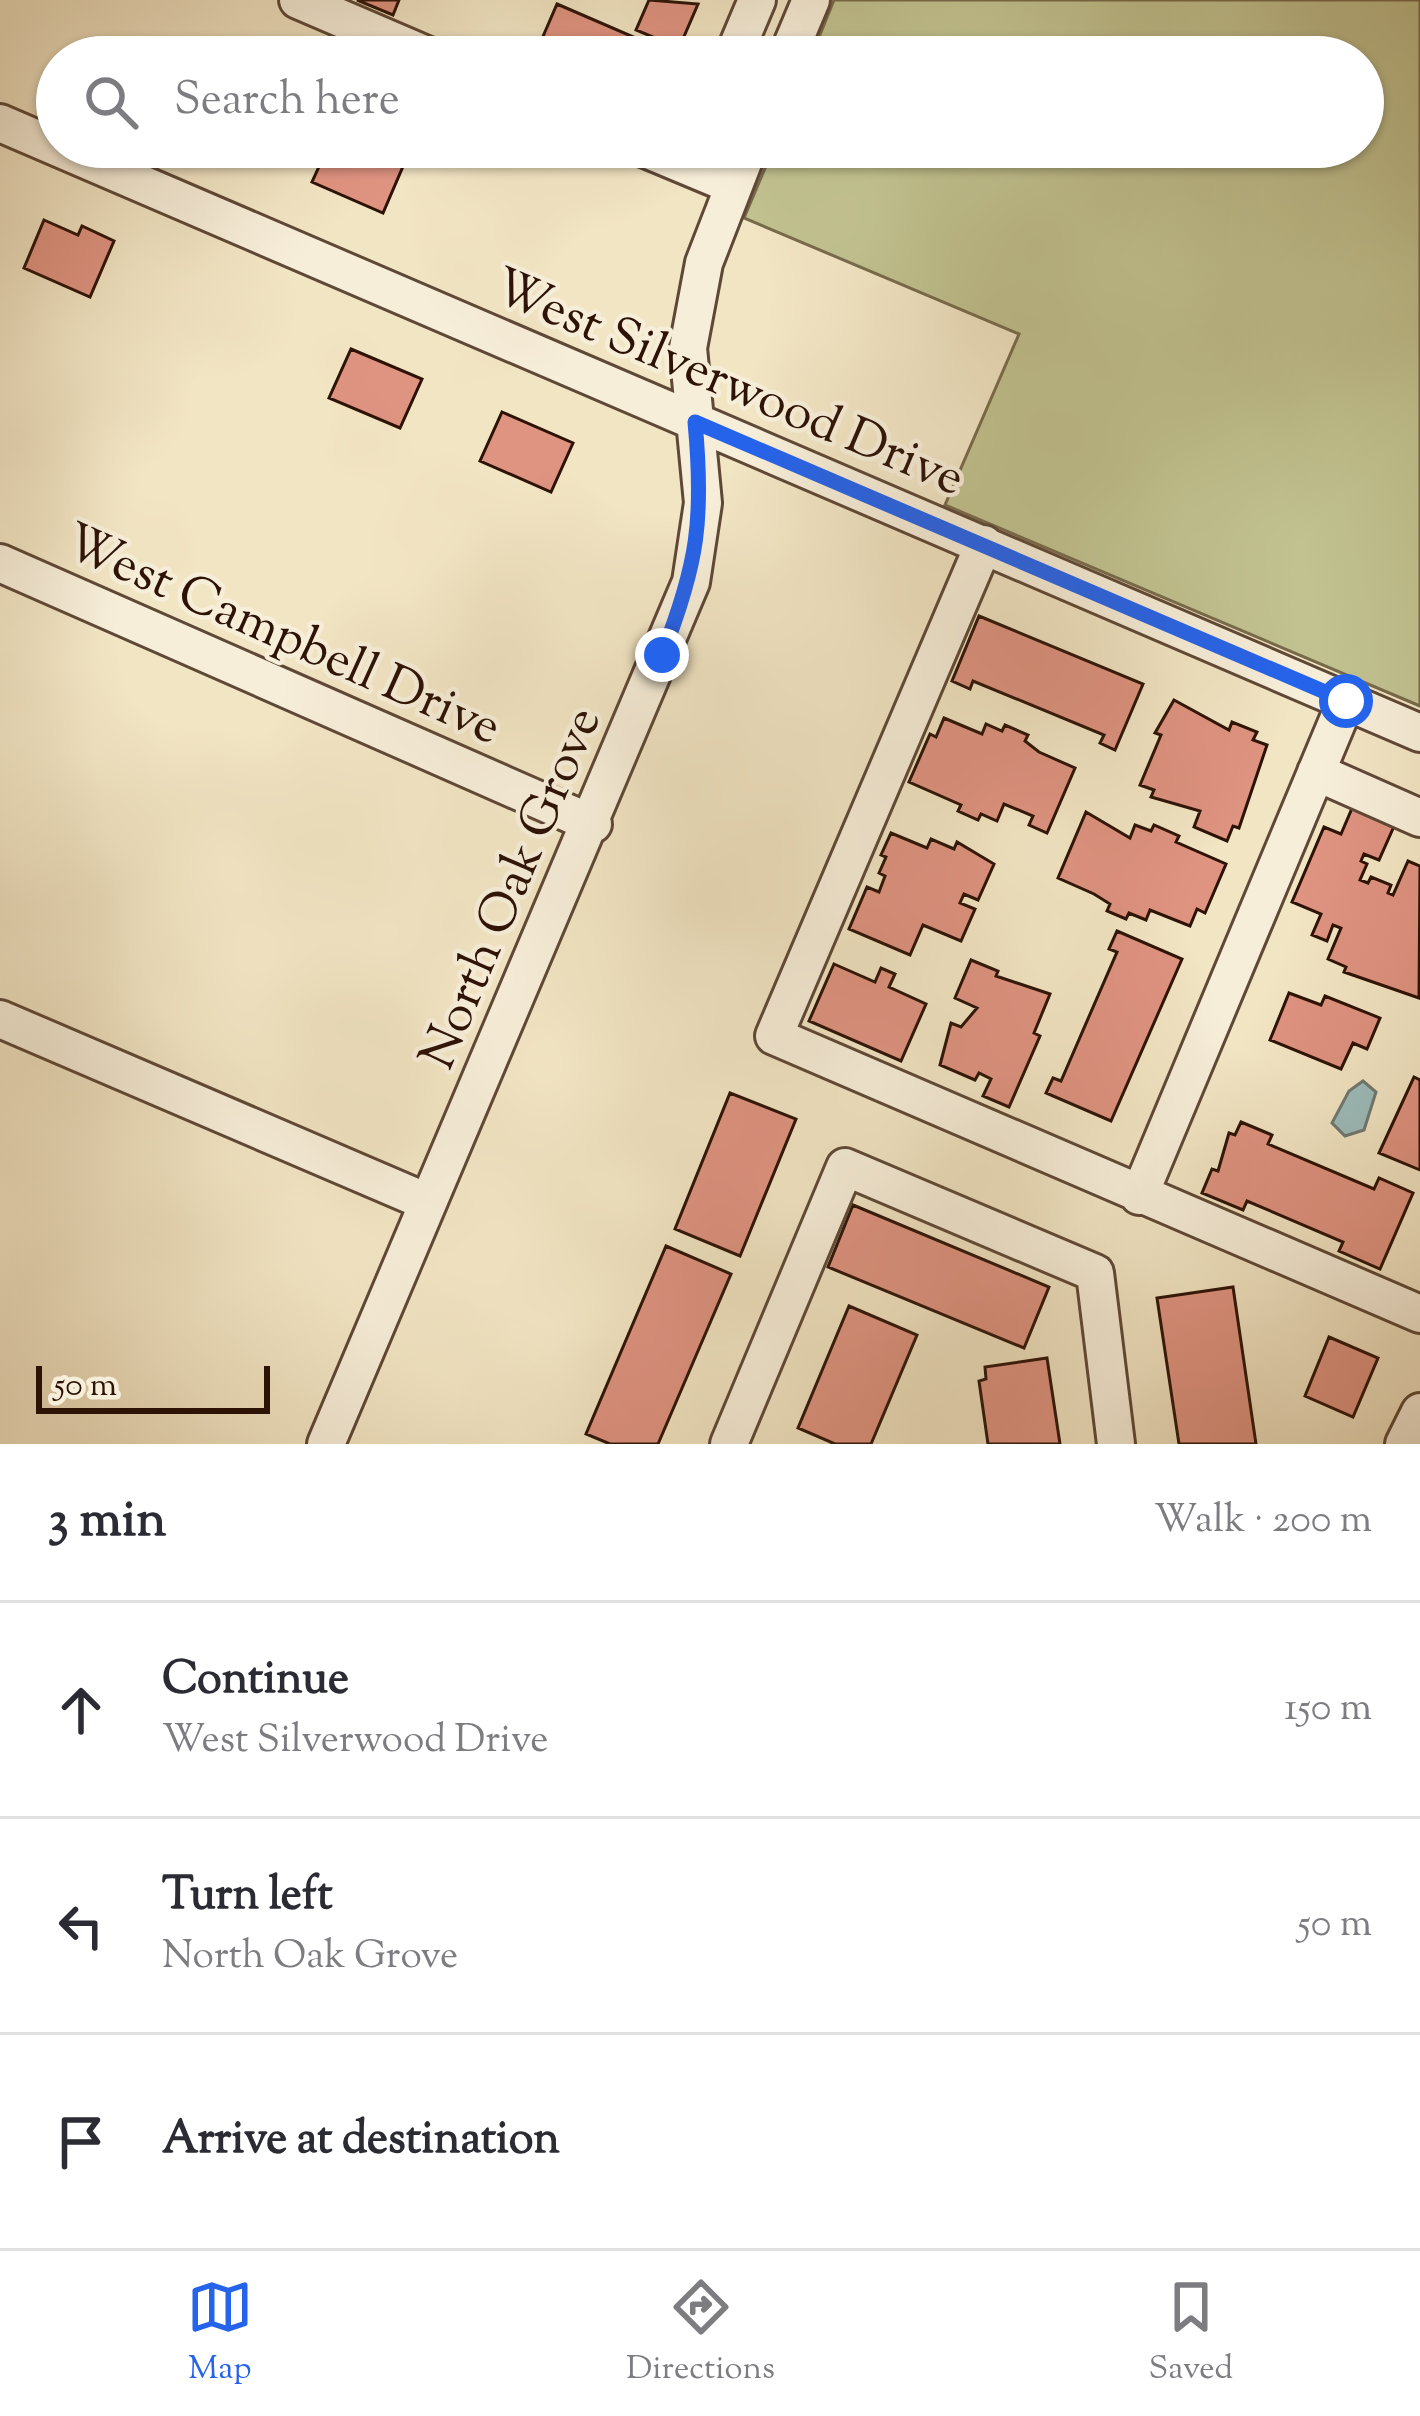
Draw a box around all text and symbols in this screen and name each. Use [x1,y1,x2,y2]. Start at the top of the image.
search box [36,36,1384,168]
icon: search [78,69,144,135]
text: Search here [174,70,400,135]
street label: West Silverwood Drive [481,253,975,517]
street label: West Campbell Drive [52,508,512,766]
route end [635,628,689,682]
route start [1319,674,1373,728]
street label: North Oak Grove [404,697,622,1082]
scale bar [36,1360,270,1413]
text: 50 m [54,1363,117,1411]
text: 3 min [48,1486,166,1559]
text: Walk · 200 m [1154,1494,1372,1550]
text: Continue [162,1649,349,1714]
icon: ahead [48,1677,114,1743]
text: 150 m [1284,1682,1372,1738]
text: West Silverwood Drive [162,1714,548,1770]
text: Turn left [162,1865,333,1930]
icon: left [48,1893,114,1959]
text: 50 m [1297,1898,1372,1954]
text: North Oak Grove [162,1930,458,1986]
icon: arrive [48,2109,114,2175]
text: Arrive at destination [162,2109,560,2174]
tab: Map [187,2274,253,2394]
tab: Directions [626,2274,775,2394]
tab: Saved [1149,2274,1233,2394]

